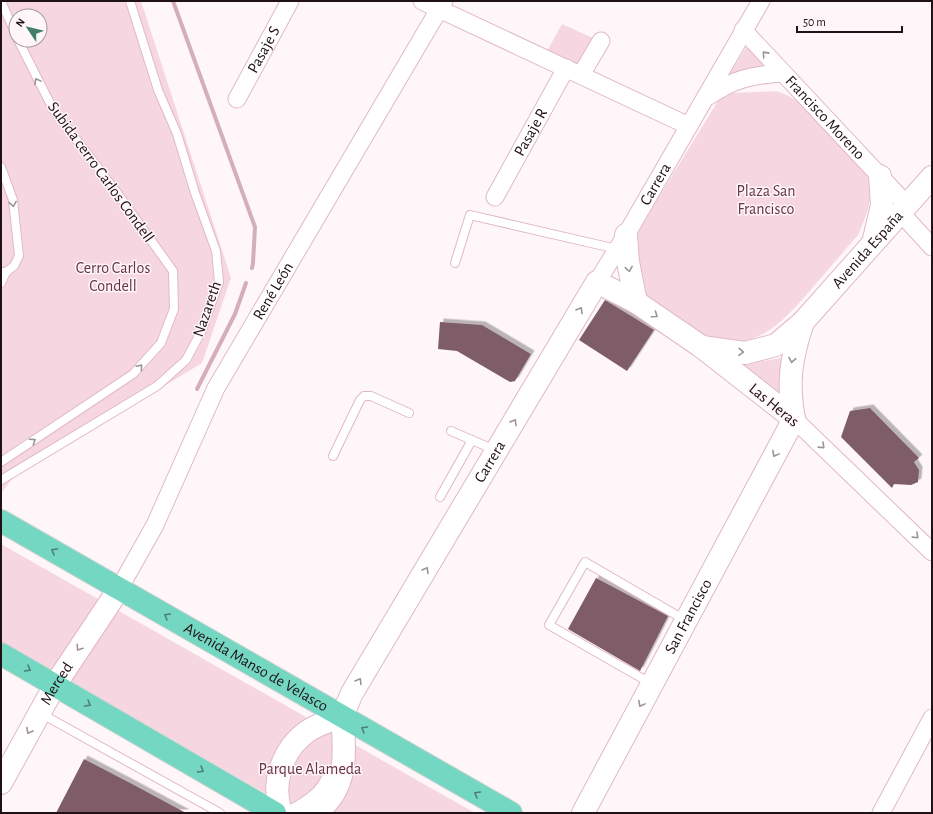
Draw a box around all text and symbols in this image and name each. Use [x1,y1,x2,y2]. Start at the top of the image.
north arrow [8,8,48,48]
scale bar [797,8,902,34]
text: N [14,16,27,29]
text: 50 m [803,16,826,28]
street label: Pasaje S [245,24,283,76]
one-way arrow [763,52,770,59]
street label: Francisco Moreno [782,73,868,163]
one-way arrow [35,77,42,85]
street label: Subida cerro Carlos Condell [45,99,157,245]
street label: Pasaje R [511,106,550,159]
street label: Carrera [637,160,674,208]
park label: Plaza San Francisco [736,183,796,217]
one-way arrow [8,201,17,207]
street label: Avenida España [829,207,906,291]
street label: René León [250,259,296,323]
park label: Cerro Carlos Condell [76,260,150,294]
one-way arrow [624,266,633,272]
street label: Nazareth [190,279,224,339]
one-way arrow [575,307,583,314]
one-way arrow [650,310,657,317]
one-way arrow [738,347,744,356]
one-way arrow [788,357,797,363]
one-way arrow [135,364,142,371]
street label: Las Heras [746,380,802,430]
one-way arrow [509,419,516,426]
one-way arrow [29,438,36,445]
street label: Carrera [471,438,508,485]
one-way arrow [817,441,825,449]
one-way arrow [773,450,780,457]
one-way arrow [911,531,919,539]
one-way arrow [51,549,58,556]
one-way arrow [421,567,428,574]
street label: San Francisco [662,576,715,656]
one-way arrow [163,613,171,620]
street label: Avenida Manso de Velasco [181,620,331,715]
one-way arrow [77,644,84,651]
street label: Merced [38,659,76,707]
one-way arrow [24,665,31,672]
one-way arrow [354,678,362,685]
one-way arrow [84,700,91,707]
one-way arrow [638,700,646,707]
one-way arrow [27,727,34,734]
one-way arrow [361,727,369,734]
park label: Parque Alameda [259,761,361,777]
one-way arrow [197,765,204,772]
one-way arrow [474,791,481,798]

